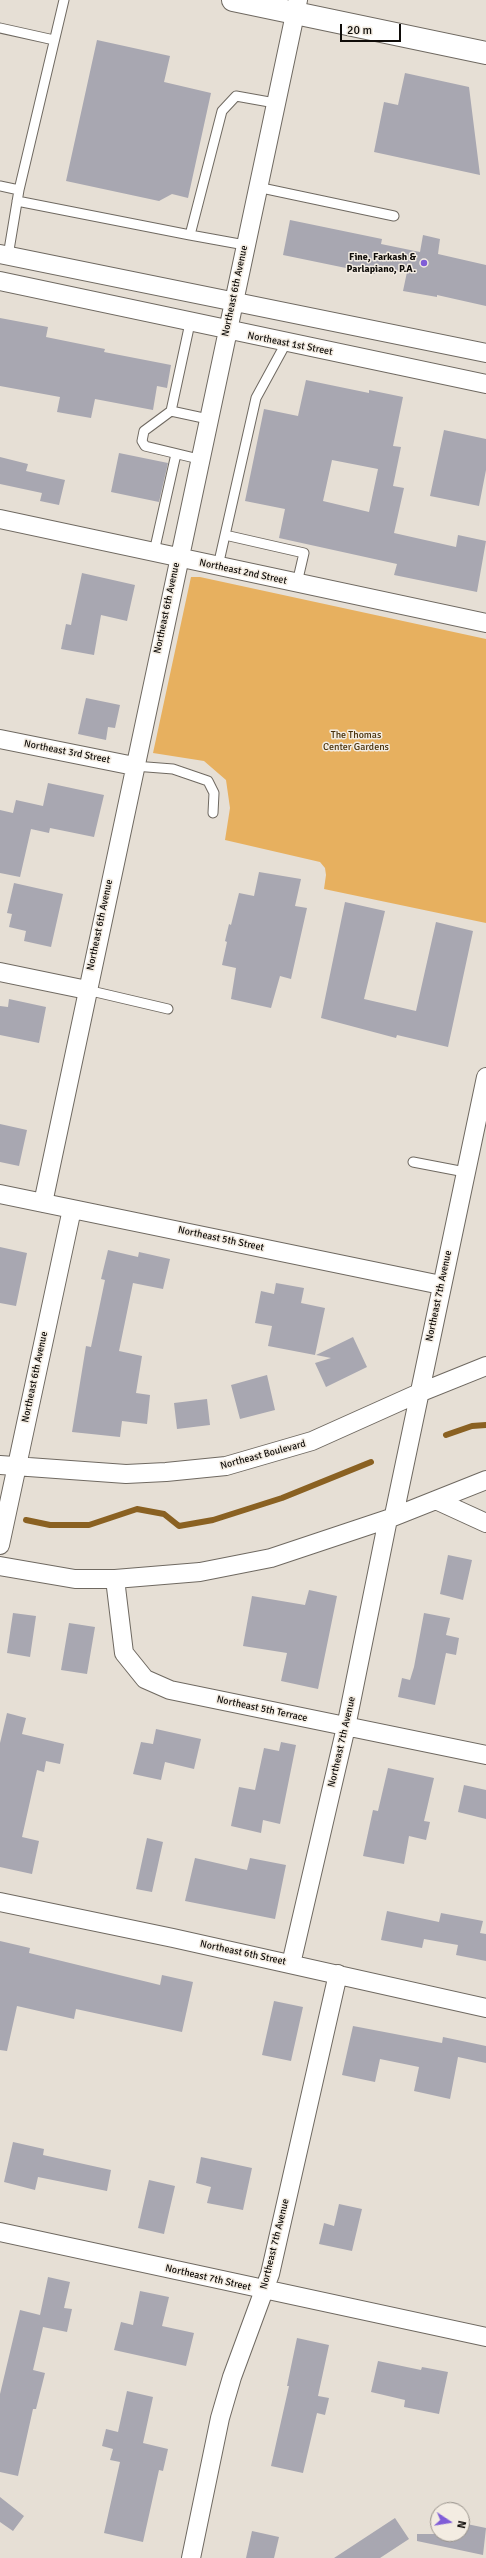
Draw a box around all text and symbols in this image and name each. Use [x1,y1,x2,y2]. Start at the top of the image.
scale bar [342,16,403,42]
text: 20 m [347,23,372,38]
street label: Northeast 6th Avenue [219,244,251,338]
place label: Fine, Farkash & Parlapiano, P.A. [347,251,416,274]
marker: Fine, Farkash & Parlapiano, P.A. [419,258,429,268]
street label: Northeast 1st Street [246,330,334,358]
street label: Northeast 2nd Street [198,557,288,587]
street label: Northeast 6th Avenue [151,561,183,655]
park label: The Thomas Center Gardens [323,729,389,752]
street label: Northeast 3rd Street [23,738,111,766]
street label: Northeast 6th Avenue [84,878,116,972]
street label: Northeast 5th Street [177,1224,265,1254]
street label: Northeast 7th Avenue [423,1249,455,1343]
street label: Northeast 6th Avenue [19,1330,51,1424]
street label: Northeast Boulevard [219,1438,307,1472]
street label: Northeast 5th Terrace [215,1694,309,1724]
street label: Northeast 7th Avenue [326,1695,358,1789]
street label: Northeast 6th Street [199,1938,287,1968]
street label: Northeast 7th Avenue [258,2198,292,2290]
street label: Northeast 7th Street [164,2262,252,2294]
north arrow [430,2502,470,2542]
text: N [454,2519,468,2529]

